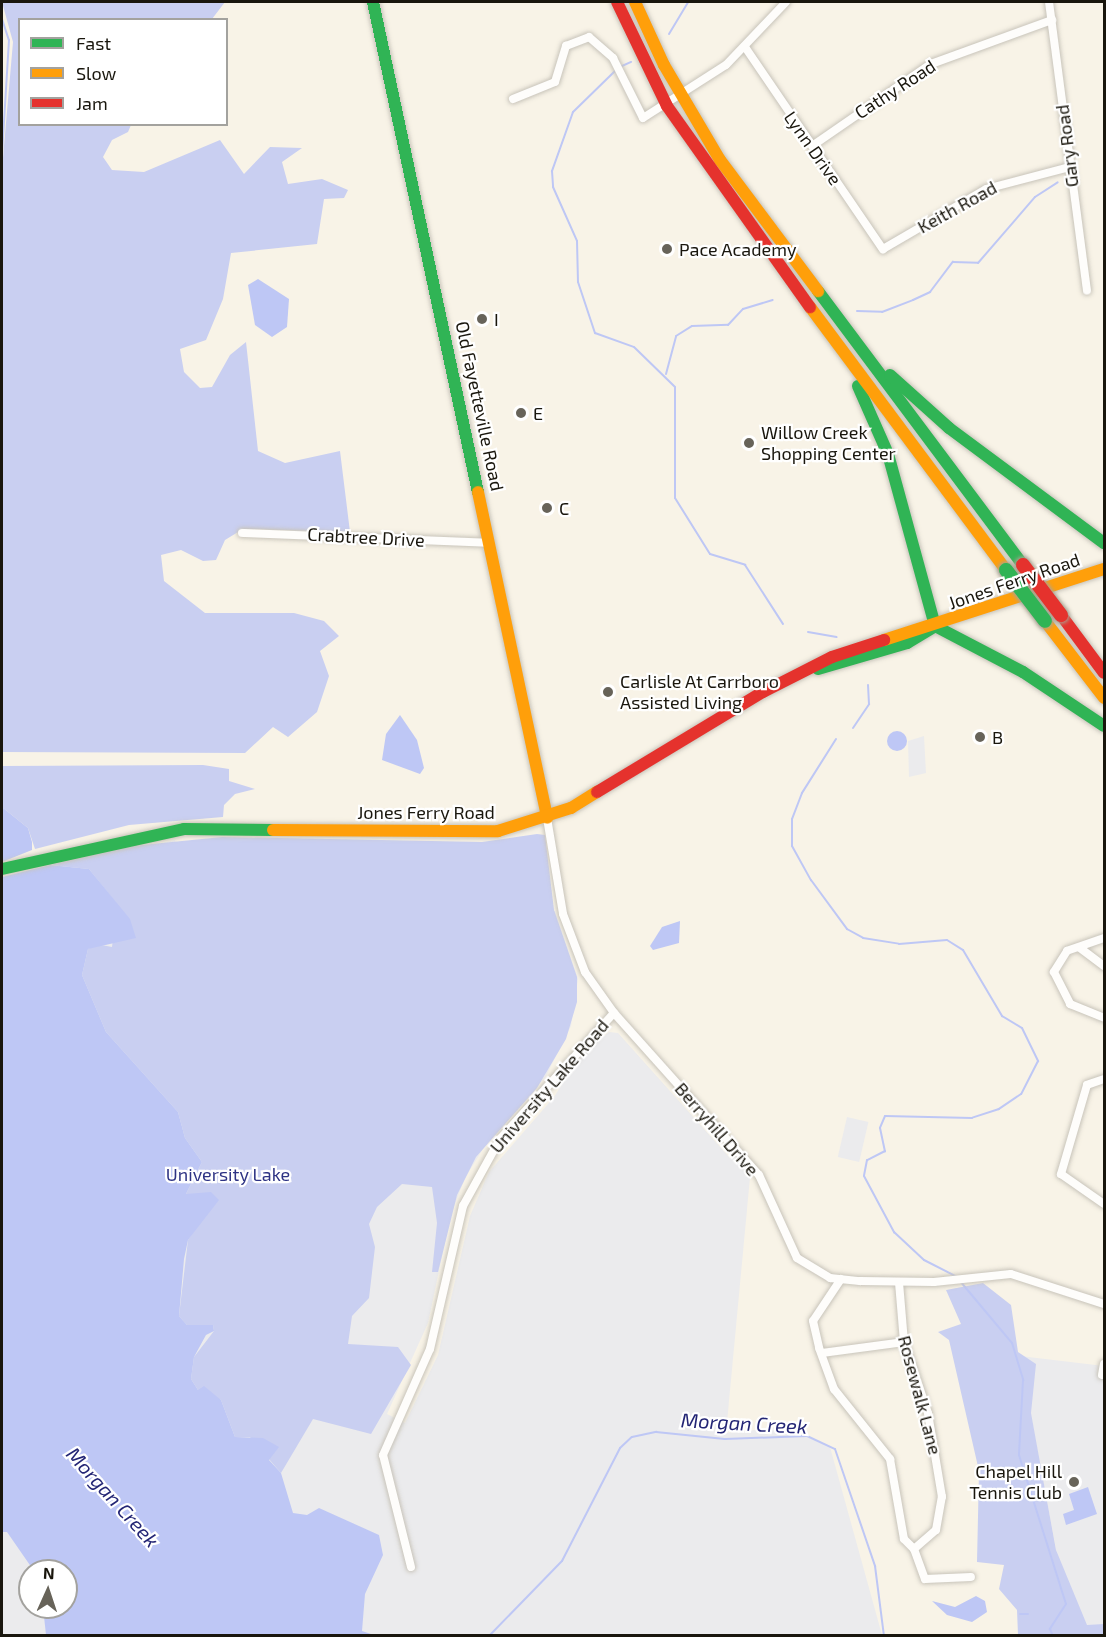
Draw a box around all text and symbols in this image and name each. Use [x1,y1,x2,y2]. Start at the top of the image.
legend [18,18,228,126]
text: Fast [76,32,111,54]
street label: Cathy Road [850,55,940,123]
text: Slow [76,62,116,84]
text: Jam [76,92,108,114]
street label: Gary Road [1051,103,1083,189]
street label: Lynn Drive [780,107,846,189]
street label: Keith Road [914,176,1000,238]
place label: Pace Academy [679,238,797,260]
marker: Pace Academy [660,242,674,256]
place label: I [494,308,499,330]
marker: I [475,312,489,326]
street label: Old Fayetteville Road [451,319,509,493]
place label: E [533,402,543,424]
marker: E [514,406,528,420]
place label: Willow Creek Shopping Center [761,422,896,464]
marker: Willow Creek Shopping Center [742,436,756,450]
place label: C [559,497,569,519]
marker: C [540,501,554,515]
street label: Crabtree Drive [307,523,425,551]
street label: Jones Ferry Road [945,548,1083,614]
place label: Carlisle At Carrboro Assisted Living [620,671,779,714]
marker: Carlisle At Carrboro Assisted Living [601,685,615,699]
place label: B [992,726,1003,748]
marker: B [973,730,987,744]
street label: Jones Ferry Road [357,801,495,823]
street label: University Lake Road [485,1015,613,1157]
street label: Berryhill Drive [670,1078,764,1180]
park label: University Lake [166,1163,290,1185]
street label: Rosewalk Lane [894,1333,946,1457]
water label: Morgan Creek [680,1408,808,1438]
water label: Morgan Creek [62,1442,164,1552]
place label: Chapel Hill Tennis Club [969,1461,1062,1504]
marker: Chapel Hill Tennis Club [1067,1475,1081,1489]
north arrow [18,1559,78,1619]
text: N [43,1563,55,1582]

